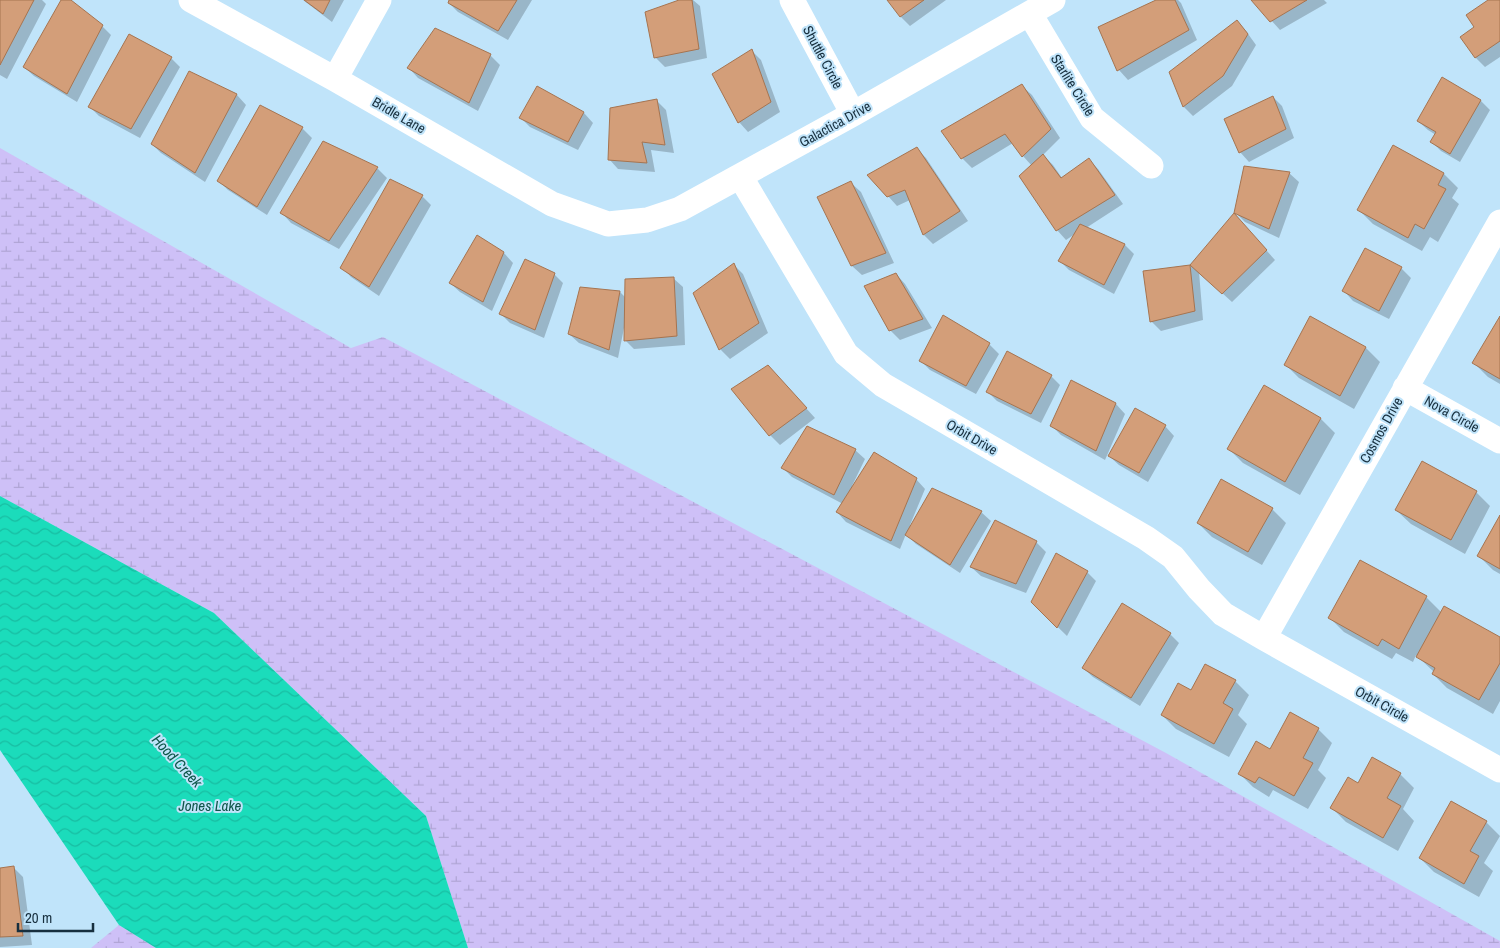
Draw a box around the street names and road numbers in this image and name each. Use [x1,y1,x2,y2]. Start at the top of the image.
street label: Shuttle Circle [799,22,847,92]
street label: Starlite Circle [1047,51,1099,119]
street label: Bridle Lane [369,93,429,137]
street label: Galactica Drive [796,97,874,151]
street label: Nova Circle [1421,392,1483,436]
street label: Cosmos Drive [1356,394,1406,466]
street label: Orbit Drive [943,415,1001,459]
street label: Orbit Circle [1352,682,1412,726]

